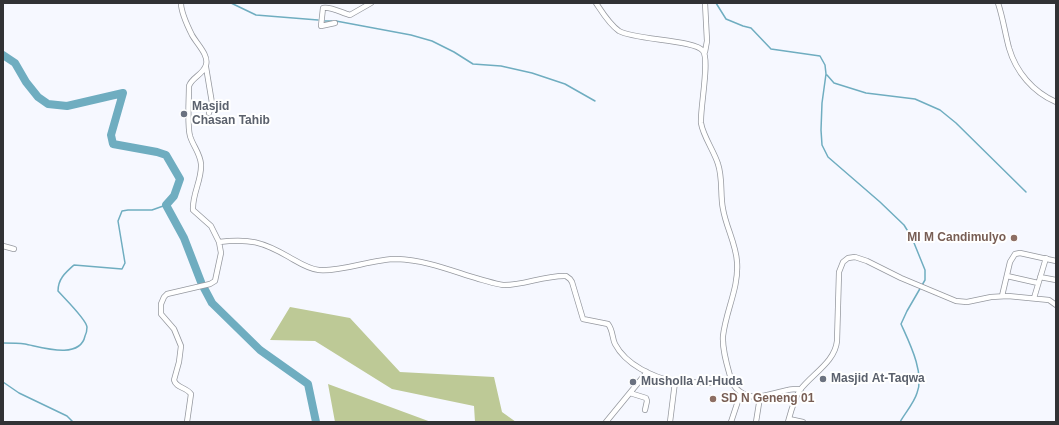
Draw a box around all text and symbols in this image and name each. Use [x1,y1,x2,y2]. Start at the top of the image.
place label: Masjid Chasan Tahib [192,100,270,128]
marker: Masjid Chasan Tahib [179,109,189,119]
place label: MI M Candimulyo [907,231,1006,245]
marker: MI M Candimulyo [1009,233,1019,243]
place label: Masjid At-Taqwa [831,372,925,386]
marker: Masjid At-Taqwa [818,374,828,384]
place label: Musholla Al-Huda [641,375,742,389]
marker: Musholla Al-Huda [628,377,638,387]
place label: SD N Geneng 01 [721,392,814,406]
marker: SD N Geneng 01 [708,394,718,404]

